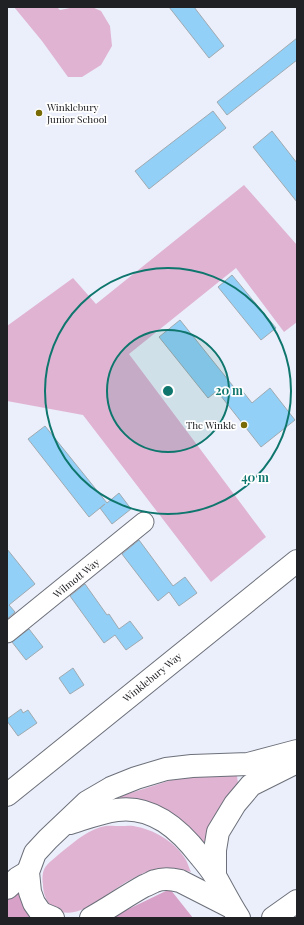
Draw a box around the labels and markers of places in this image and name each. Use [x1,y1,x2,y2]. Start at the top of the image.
place label: Winklebury Junior School [46,100,107,126]
marker: Winklebury Junior School [34,108,44,118]
centre of rings [161,384,175,398]
place label: The Winkle [186,418,236,432]
marker: The Winkle [239,420,249,430]

